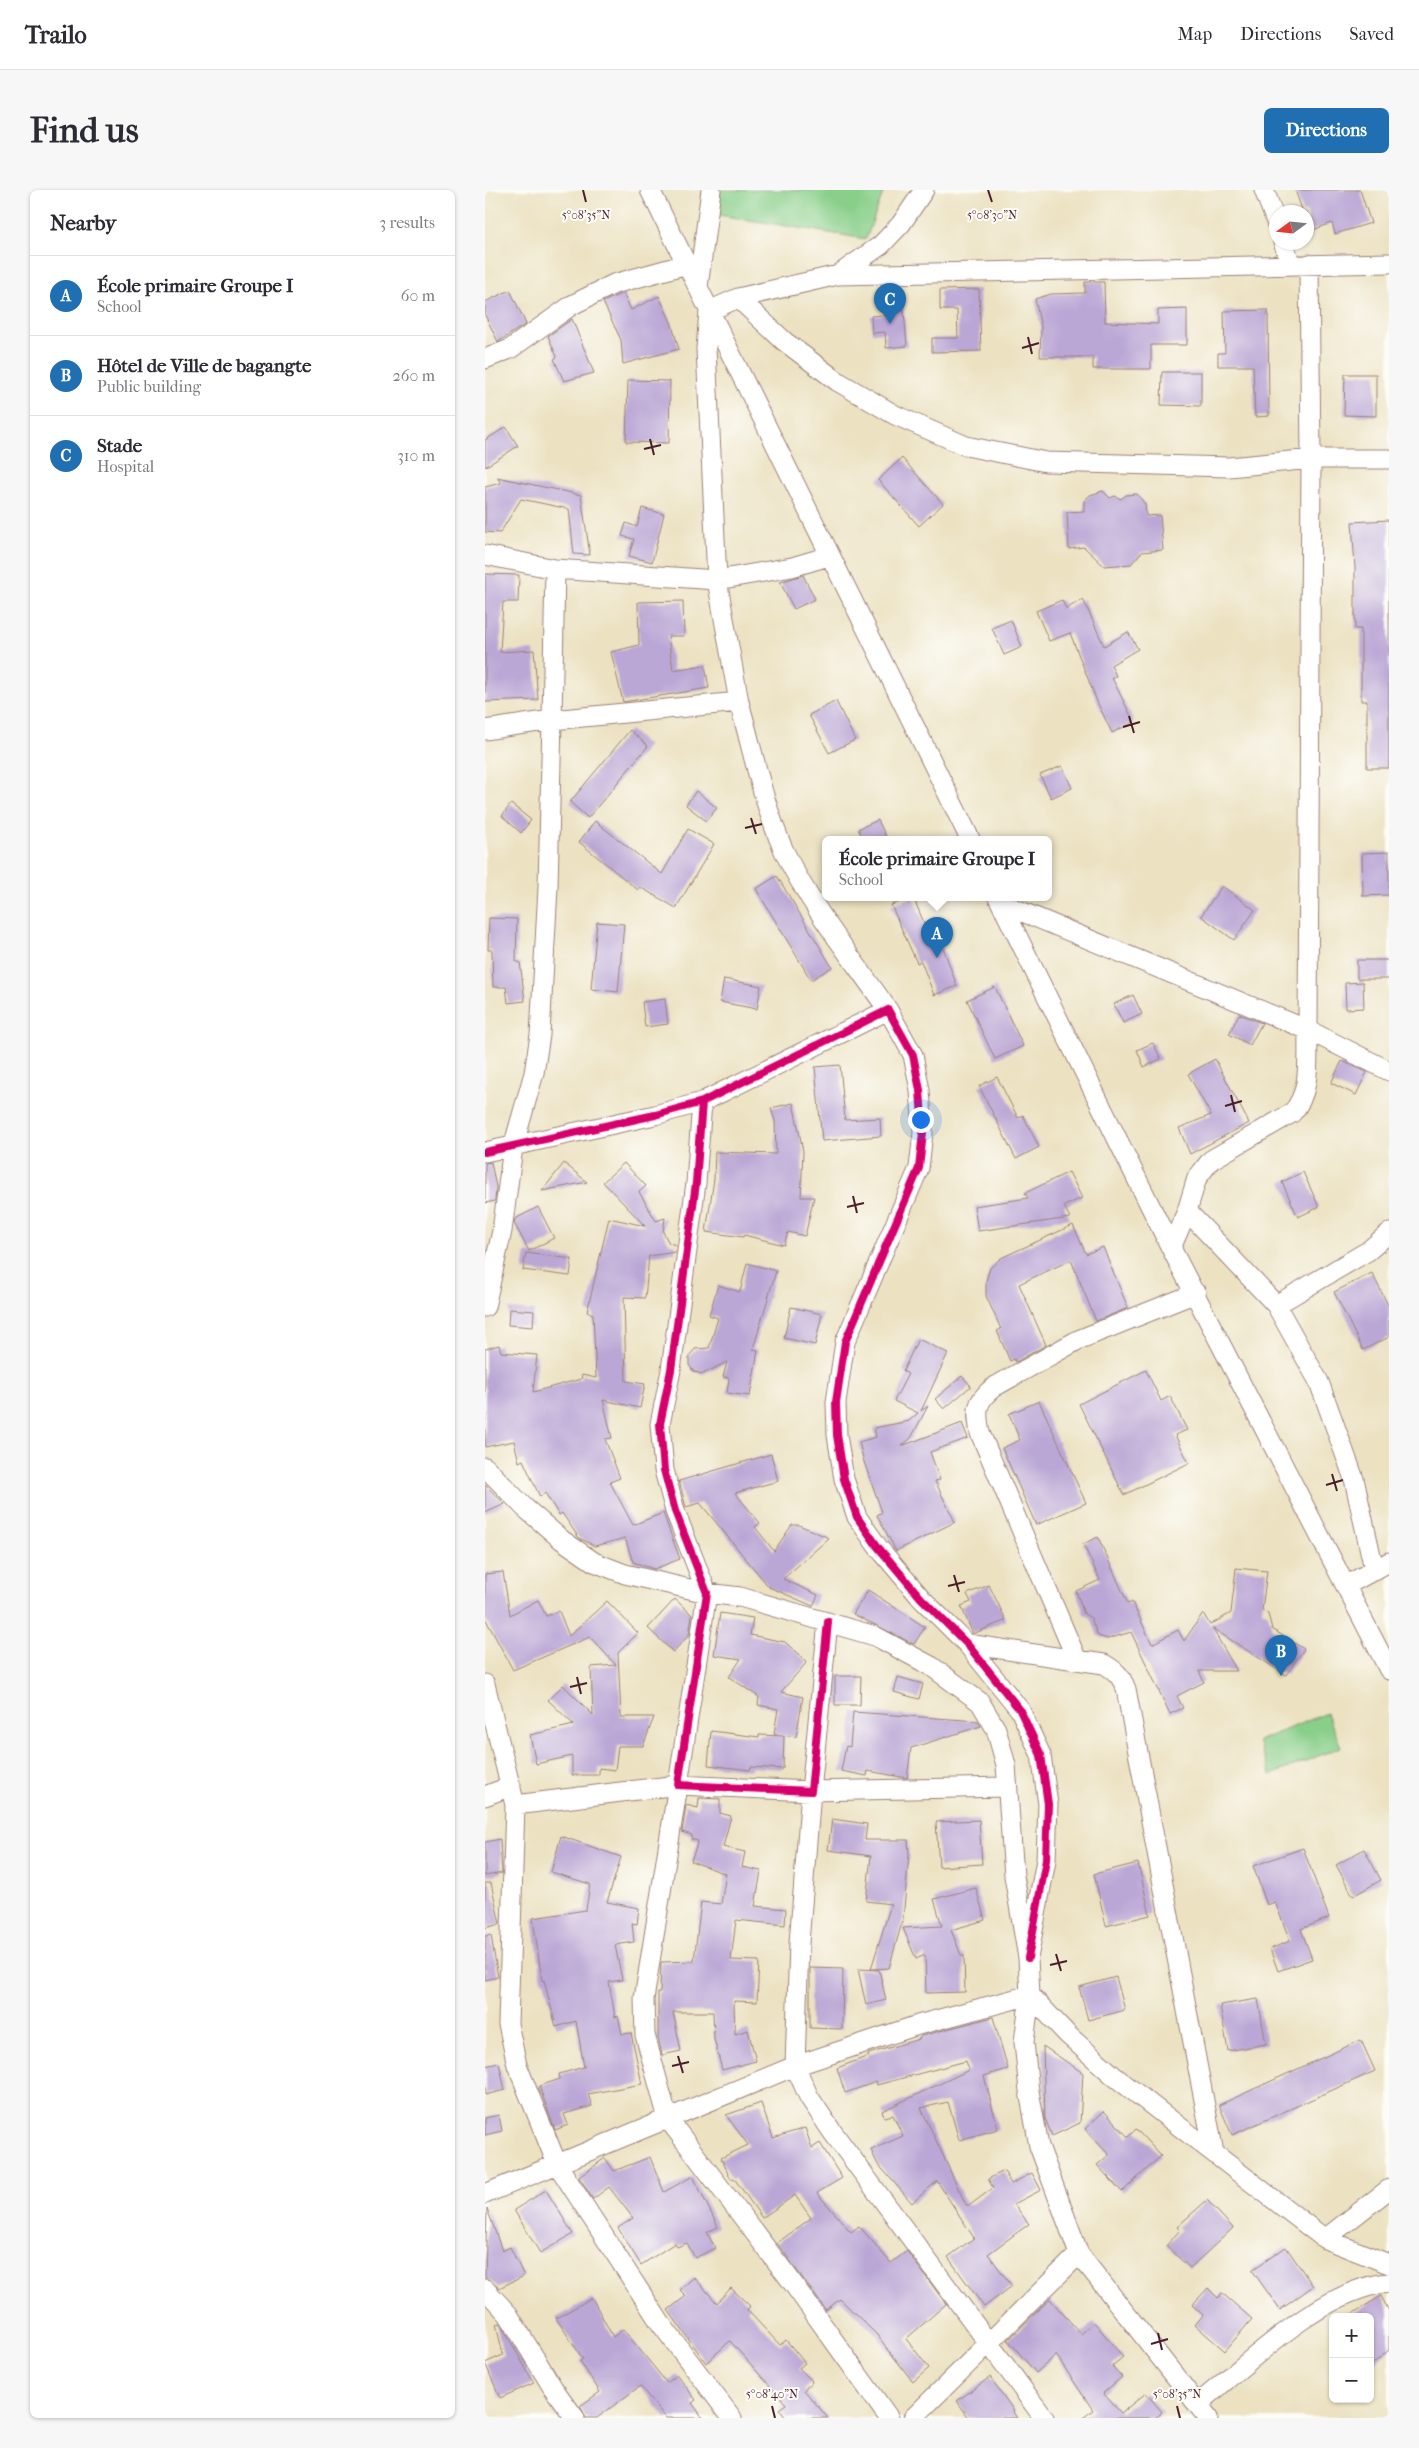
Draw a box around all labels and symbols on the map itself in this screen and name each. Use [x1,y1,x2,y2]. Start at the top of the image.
north arrow [1269,205,1314,250]
text: 5°08'35"N [562,208,610,222]
text: 5°08'30"N [967,208,1017,222]
pin: C [874,283,906,324]
pin: A [921,917,953,958]
your location [908,1107,934,1133]
pin: B [1265,1635,1297,1676]
text: 5°08'40"N [746,2387,798,2401]
text: 5°08'35"N [1153,2387,1201,2401]

